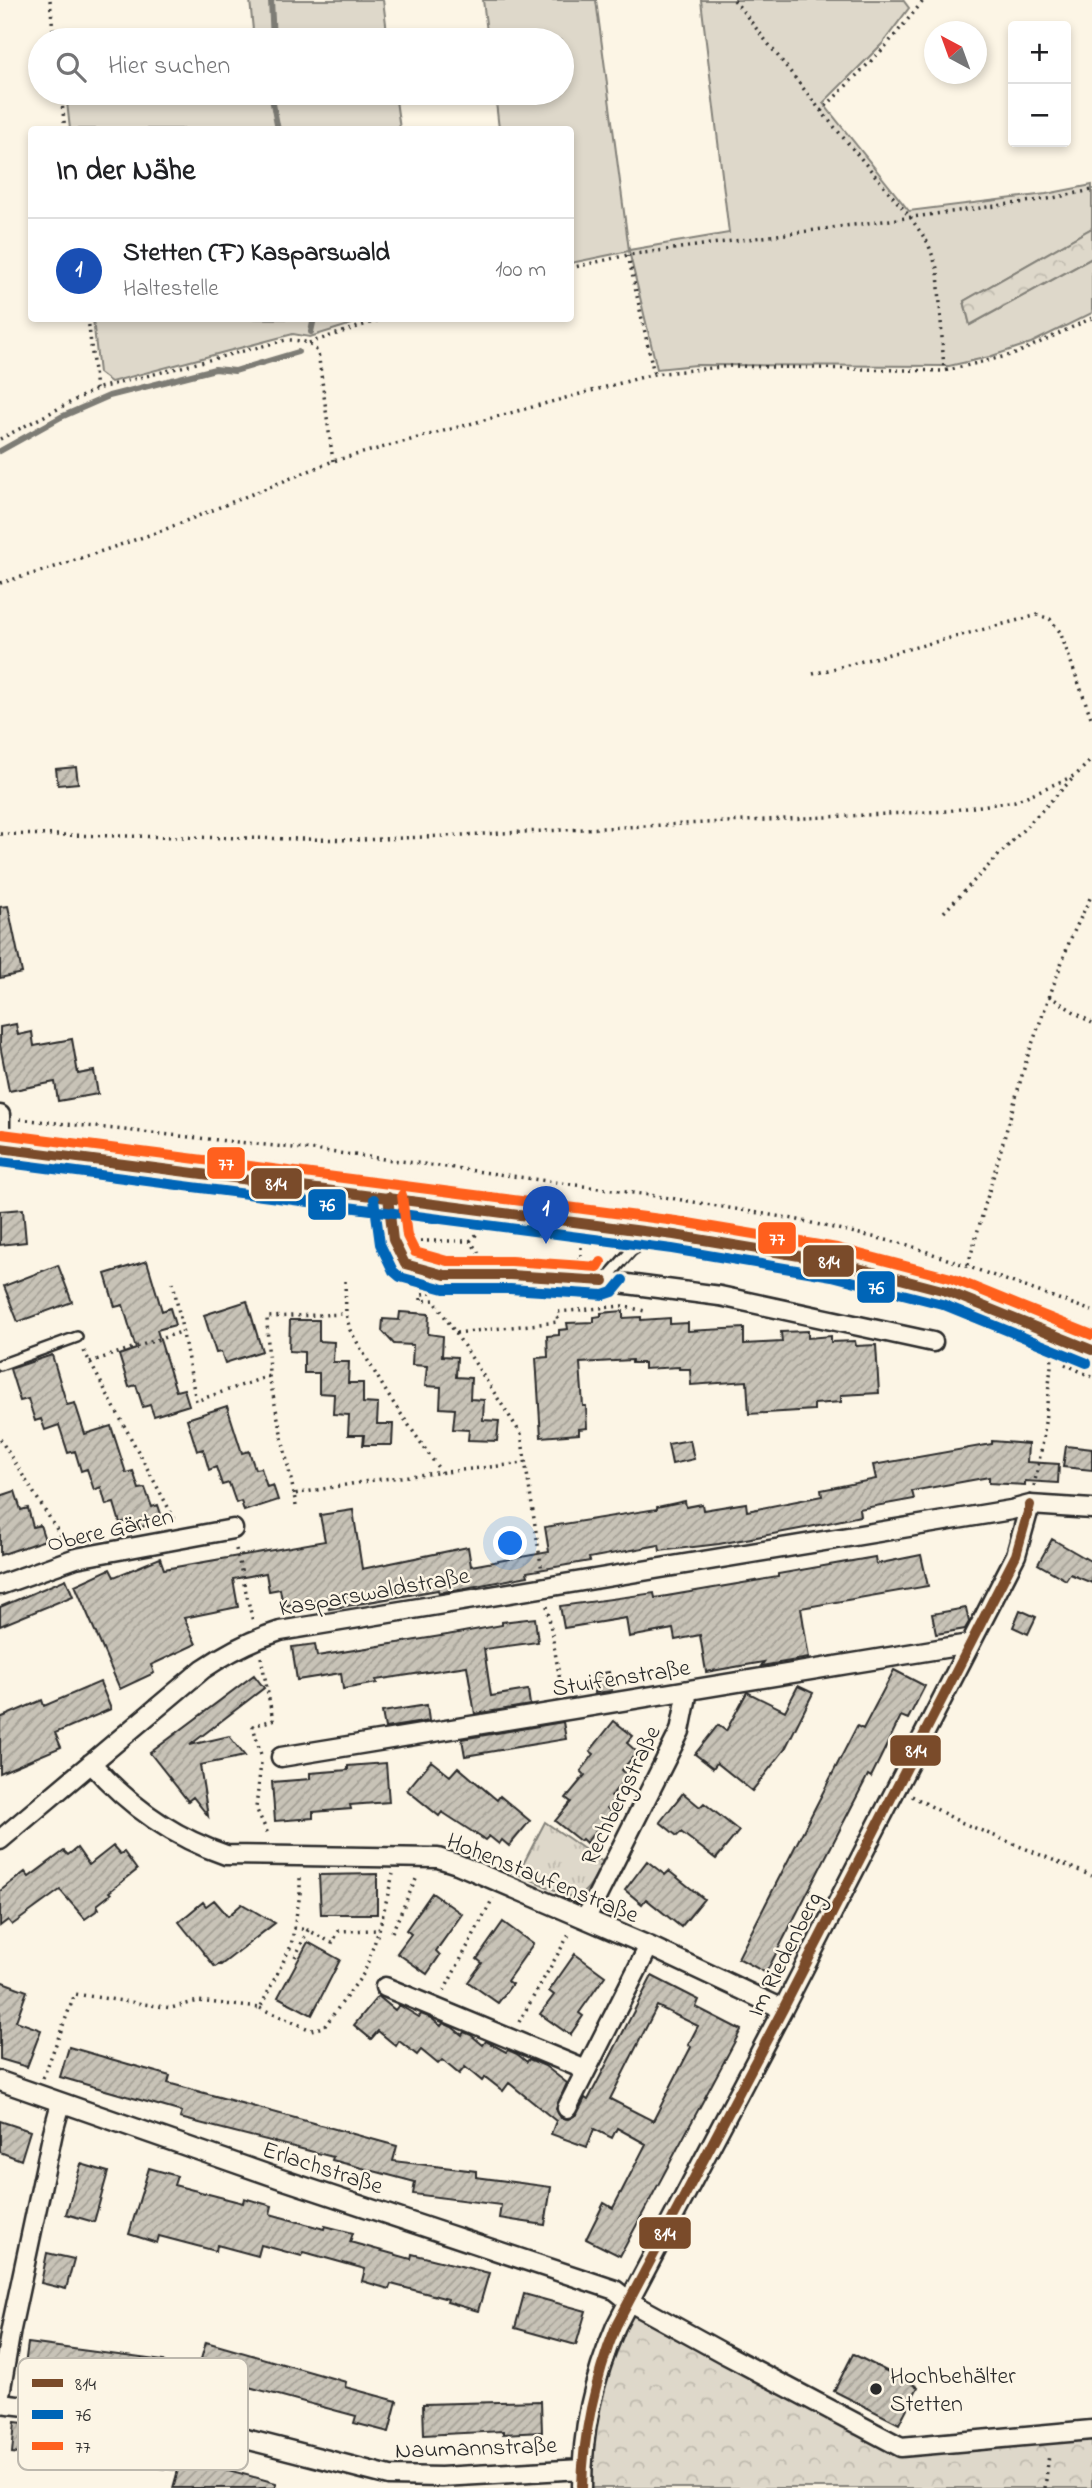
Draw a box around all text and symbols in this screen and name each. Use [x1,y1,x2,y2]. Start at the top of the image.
north arrow [924,21,987,84]
map controls [1008,21,1071,147]
button: + [1008,21,1071,84]
search box [28,28,574,105]
icon: search [52,48,90,86]
text: Hier suchen [108,48,230,86]
button: − [1008,84,1071,147]
text: In der Nähe [56,150,196,194]
text: Stetten (F) Kasparswald [123,235,390,273]
text: 1 [75,254,83,287]
text: 100 m [495,254,546,287]
text: Haltestelle [123,273,218,306]
line badge: 77 [206,1146,246,1180]
text: 77 [218,1152,234,1179]
line badge: 814 [250,1167,303,1200]
text: 814 [265,1172,287,1199]
pin: 1 [523,1186,569,1244]
line badge: 76 [307,1188,347,1221]
text: 76 [319,1193,336,1220]
line badge: 77 [757,1221,797,1255]
text: 77 [769,1227,785,1254]
line badge: 814 [802,1244,855,1278]
text: 814 [818,1250,840,1277]
line badge: 76 [856,1270,896,1304]
text: 76 [868,1276,885,1303]
street label: Obere Gärten [44,1500,177,1563]
your location [493,1526,527,1560]
street label: Kasparswaldstraße [277,1559,473,1627]
street label: Stuifenstraße [550,1651,693,1708]
street label: Rechbergstraße [573,1720,671,1872]
line badge: 814 [889,1734,942,1767]
text: 814 [905,1739,927,1766]
street label: Hohenstaufenstraße [441,1825,644,1934]
street label: Im Riedenberg [740,1886,833,2024]
street label: Erlachstraße [257,2133,387,2205]
line badge: 814 [638,2216,692,2250]
text: 814 [654,2222,676,2249]
legend [18,2358,248,2470]
place label: Hochbehälter Stetten [890,2360,1016,2423]
text: 814 [75,2372,96,2399]
marker: Hochbehälter Stetten [868,2381,884,2397]
text: 76 [75,2403,91,2430]
street label: Naumannstraße [394,2429,558,2470]
text: 77 [75,2435,91,2462]

